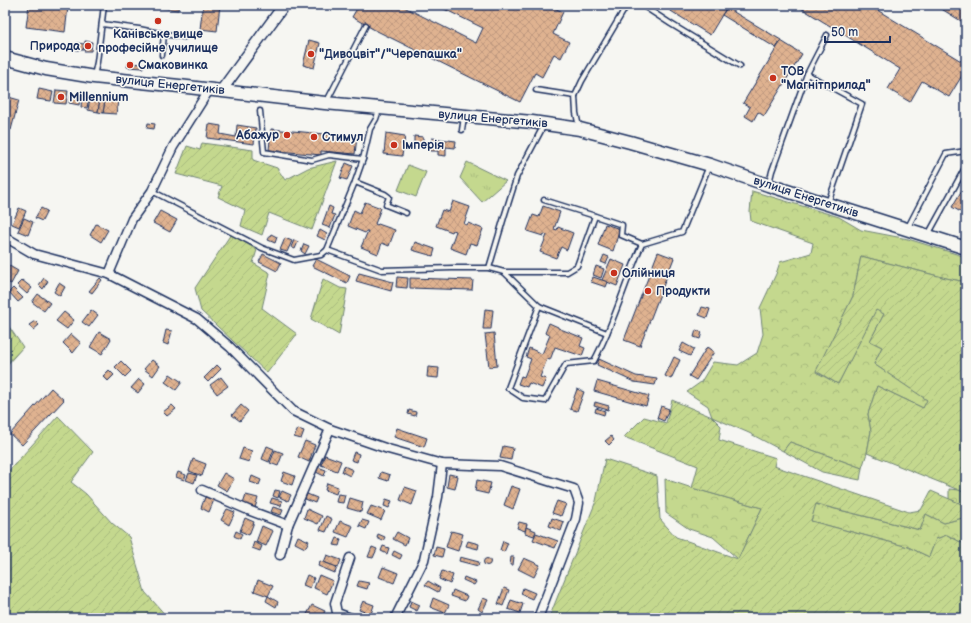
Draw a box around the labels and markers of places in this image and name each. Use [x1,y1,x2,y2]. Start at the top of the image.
marker: Канівське вище професійне училище [153,16,163,26]
place label: Канівське вище професійне училище [98,27,218,56]
place label: Природа [30,39,81,54]
marker: Природа [83,41,93,51]
place label: "Дивоцвіт"/"Черепашка" [319,47,462,62]
marker: "Дивоцвіт"/"Черепашка" [306,49,316,59]
place label: Смаковинка [138,58,209,73]
marker: Смаковинка [125,60,135,70]
place label: ТОВ "Магнітприлад" [781,64,871,93]
marker: ТОВ "Магнітприлад" [768,73,778,83]
place label: Millennium [69,90,129,105]
marker: Millennium [56,92,66,102]
place label: Абажур [235,128,279,143]
marker: Абажур [282,130,292,140]
place label: Стимул [322,130,364,145]
marker: Стимул [309,132,319,142]
place label: Імперія [402,138,444,153]
marker: Імперія [389,140,399,150]
place label: Олійниця [622,266,675,281]
marker: Олійниця [609,268,619,278]
place label: Продукти [656,284,711,299]
marker: Продукти [643,286,653,296]

